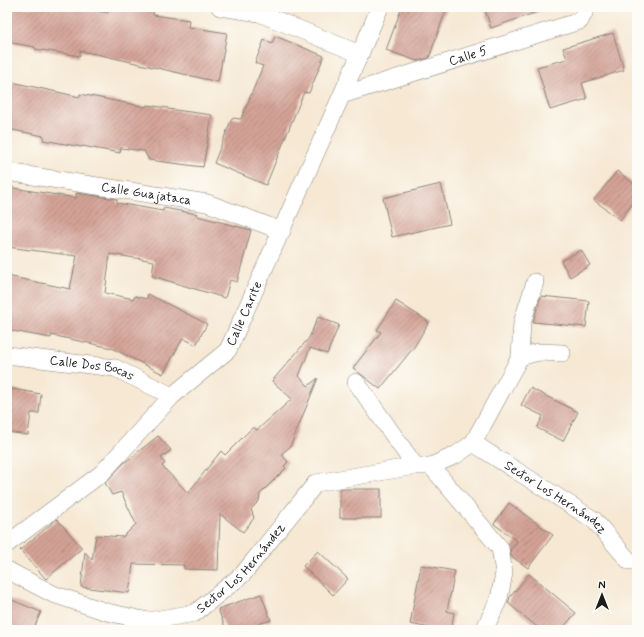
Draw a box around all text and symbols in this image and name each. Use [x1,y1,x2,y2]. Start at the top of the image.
street label: Calle 5 [447,42,490,70]
street label: Calle Guajataca [100,178,193,209]
street label: Calle Carite [222,279,266,349]
street label: Calle Dos Bocas [49,352,137,385]
street label: Sector Los Hernández [501,457,611,538]
street label: Sector Los Hernández [193,519,289,617]
north arrow [582,575,622,615]
text: N [598,579,606,593]

